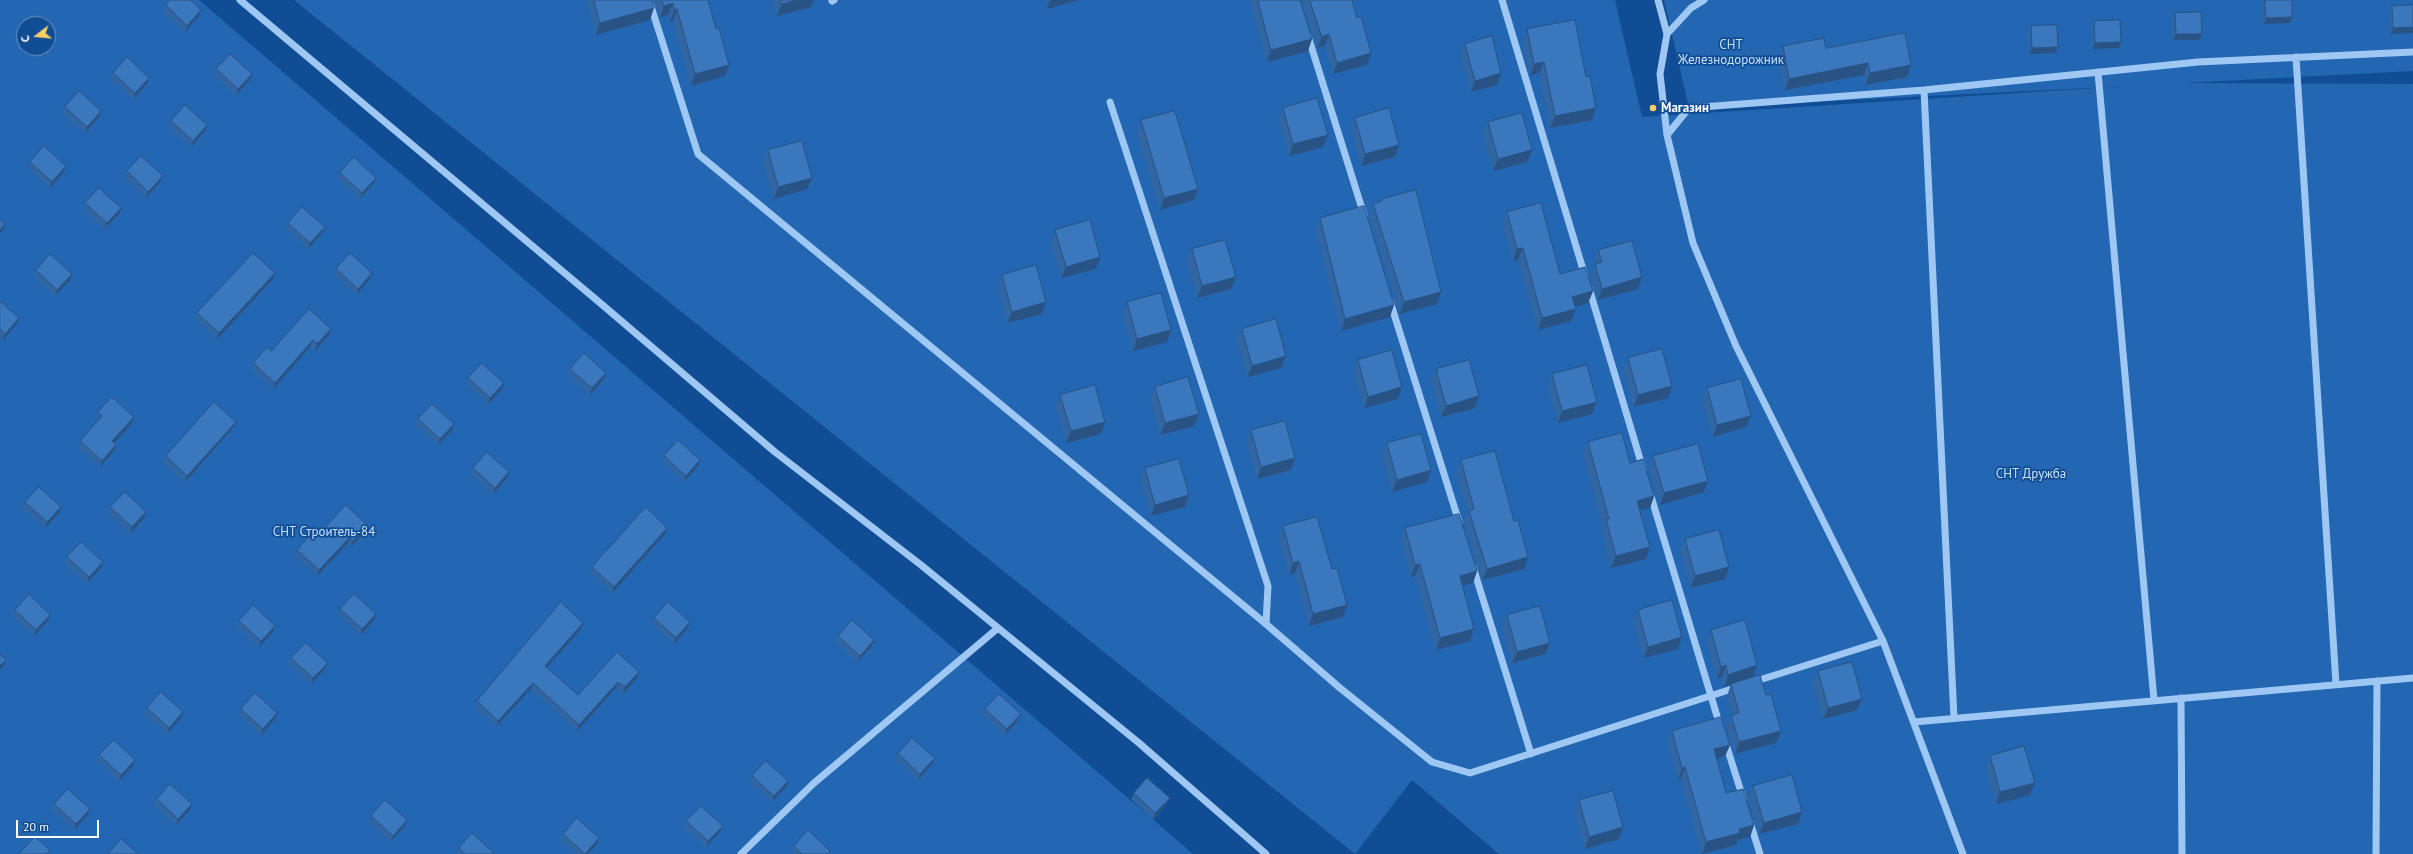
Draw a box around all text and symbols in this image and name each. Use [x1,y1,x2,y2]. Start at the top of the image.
north arrow [16,16,56,56]
text: С [18,34,33,44]
park label: СНТ Железнодорожник [1678,37,1784,68]
place label: Магазин [1661,100,1709,116]
marker: Магазин [1648,103,1658,113]
park label: СНТ Дружба [1996,466,2066,482]
park label: СНТ Строитель-84 [273,524,375,540]
scale bar [18,812,101,838]
text: 20 m [23,819,49,834]

